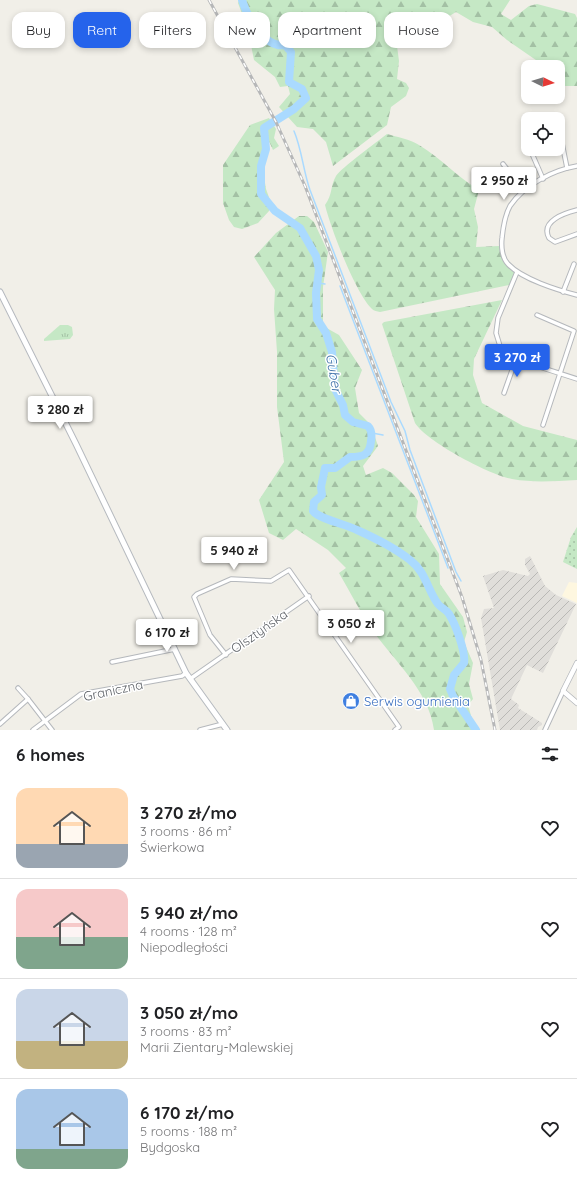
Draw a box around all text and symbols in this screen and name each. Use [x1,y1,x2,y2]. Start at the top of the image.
chip: Buy [12,12,65,48]
chip: Rent [73,12,131,48]
chip: Filters [139,12,206,48]
chip: New [214,12,270,48]
chip: Apartment [278,12,376,48]
chip: House [384,12,453,48]
north arrow [521,60,565,104]
map controls [521,60,565,156]
button: locate [521,112,565,156]
pin: 2 950 zł [463,167,545,201]
text: 2 950 zł [480,172,528,188]
pin: 3 270 zł [476,344,558,378]
text: 3 270 zł [494,349,540,365]
water label: Guber [322,352,347,396]
pin: 3 280 zł [19,396,101,430]
text: 3 280 zł [37,401,83,417]
pin: 5 940 zł [193,537,275,571]
text: 5 940 zł [210,542,258,558]
street label: Olsztyńska [228,606,290,656]
pin: 3 050 zł [310,610,392,644]
text: 3 050 zł [327,615,375,631]
pin: 6 170 zł [126,619,208,653]
text: 6 170 zł [145,624,189,640]
street label: Graniczna [82,676,144,704]
shop icon: Serwis ogumienia [341,691,361,711]
place label: Serwis ogumienia [364,693,470,709]
icon: filters [539,743,561,765]
text: 6 homes [16,744,85,765]
text: 3 270 zł/mo [140,802,237,823]
icon: home [48,804,96,852]
icon: heart [539,817,561,839]
text: 3 rooms · 86 m² [140,823,232,839]
text: Świerkowa [140,839,204,855]
text: 5 940 zł/mo [140,902,238,923]
icon: home [48,905,96,953]
icon: heart [539,918,561,940]
text: 4 rooms · 128 m² [140,923,237,939]
text: Niepodległości [140,939,228,955]
text: 3 050 zł/mo [140,1002,238,1023]
icon: home [48,1005,96,1053]
icon: heart [539,1018,561,1040]
text: 3 rooms · 83 m² [140,1023,232,1039]
text: Marii Zientary-Malewskiej [140,1039,294,1055]
text: 6 170 zł/mo [140,1102,234,1123]
icon: home [48,1105,96,1153]
icon: heart [539,1118,561,1140]
text: 5 rooms · 188 m² [140,1123,237,1139]
text: Bydgoska [140,1139,200,1155]

